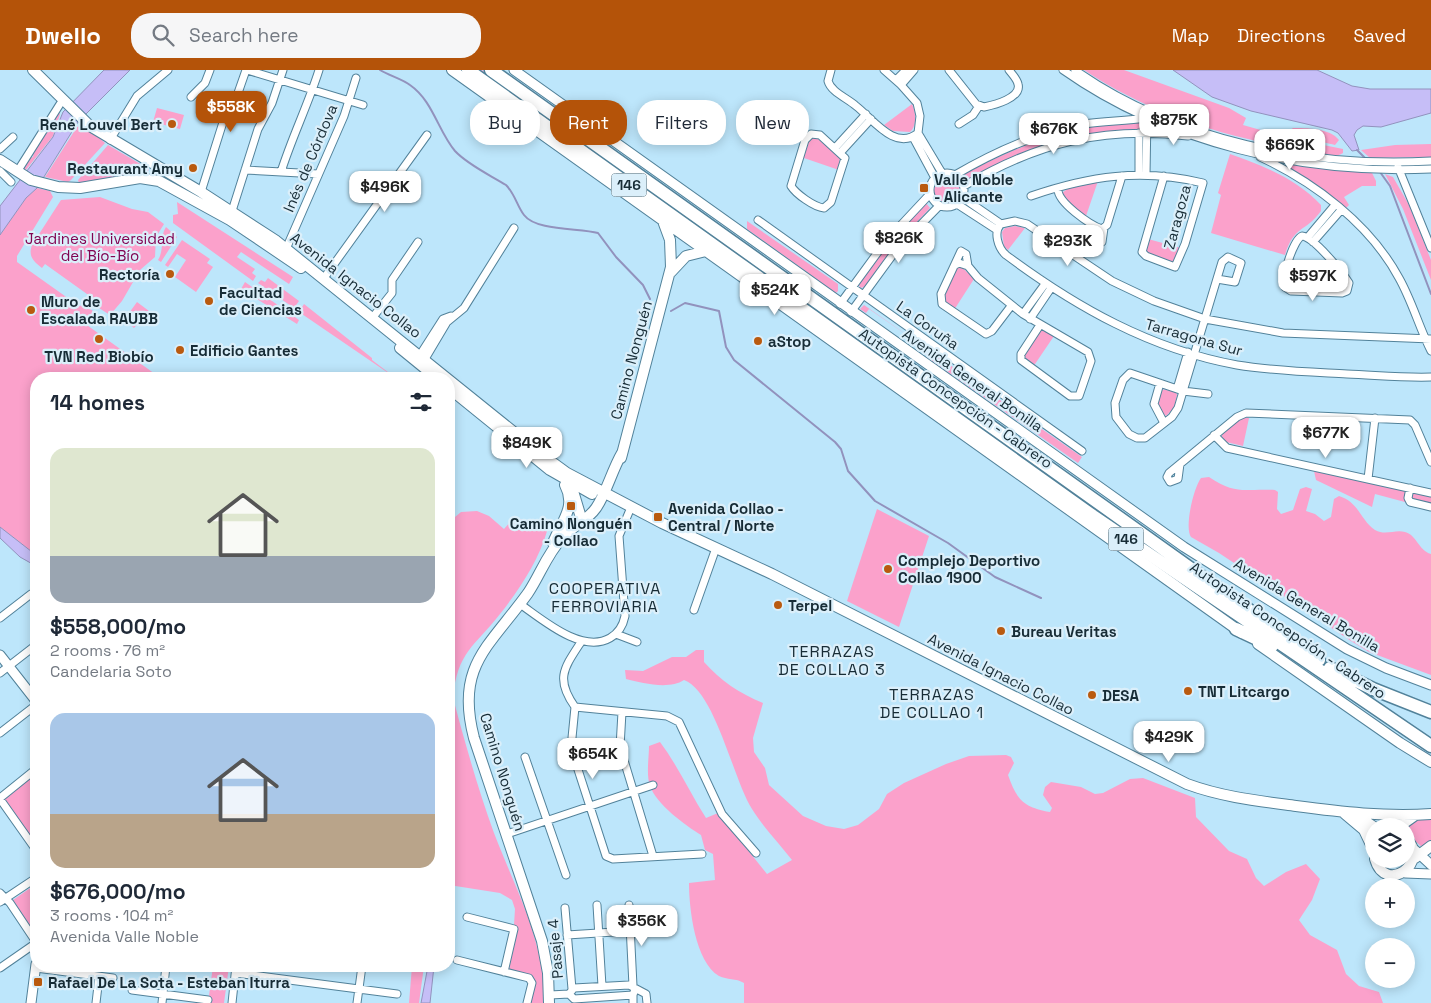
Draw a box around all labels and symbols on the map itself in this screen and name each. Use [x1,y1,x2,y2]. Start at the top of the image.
pin: $558K [196,90,266,133]
street label: Inés de Córdova [279,101,341,215]
pin: $875K [1139,104,1209,146]
pin: $676K [1019,112,1089,155]
place label: René Louvel Bert [40,115,162,134]
marker: René Louvel Bert [166,118,178,130]
pin: $669K [1255,128,1325,171]
place label: Restaurant Amy [67,159,183,178]
marker: Restaurant Amy [187,162,199,174]
pin: $496K [350,170,420,213]
place label: Valle Noble - Alicante [934,170,1014,206]
road number: 146 [612,174,646,196]
marker: Valle Noble - Alicante [918,182,930,194]
street label: Zaragoza [1159,182,1195,251]
pin: $826K [864,222,934,264]
pin: $293K [1033,224,1103,267]
street label: Avenida Ignacio Collao [287,228,425,342]
park label: Jardines Universidad del Bío-Bío [25,229,175,265]
pin: $597K [1278,260,1348,302]
place label: Rectoría [99,265,160,284]
marker: Rectoría [164,268,176,280]
pin: $524K [740,274,810,316]
place label: Facultad de Ciencias [219,283,302,319]
place label: Muro de Escalada RAUBB [41,292,158,328]
marker: Facultad de Ciencias [203,295,215,307]
street label: La Coruña [893,297,963,354]
street label: Camino Nonguén [606,298,656,422]
marker: Muro de Escalada RAUBB [25,304,37,316]
street label: Tarragona Sur [1143,314,1245,360]
street label: Autopista Concepción - Cabrero [855,324,1057,472]
street label: Avenida General Bonilla [899,324,1047,436]
place label: aStop [768,332,811,351]
marker: TVN Red Biobío [93,333,105,345]
marker: aStop [752,335,764,347]
place label: Edificio Gantes [190,341,299,360]
marker: Edificio Gantes [174,344,186,356]
place label: TVN Red Biobío [44,347,154,366]
pin: $677K [1291,416,1361,459]
pin: $849K [492,426,562,469]
place label: Avenida Collao - Central / Norte [668,499,784,535]
marker: Camino Nonguén - Collao [565,500,577,512]
marker: Avenida Collao - Central / Norte [652,511,664,523]
place label: Camino Nonguén - Collao [510,514,632,550]
road number: 146 [1108,528,1144,550]
place label: Complejo Deportivo Collao 1900 [898,551,1040,587]
street label: Avenida General Bonilla [1230,554,1384,656]
street label: Autopista Concepción - Cabrero [1186,557,1390,703]
marker: Complejo Deportivo Collao 1900 [882,563,894,575]
district label: COOPERATIVA FERROVIARIA [549,578,661,617]
place label: Terpel [788,596,832,615]
marker: Terpel [772,599,784,611]
place label: Bureau Veritas [1011,622,1117,641]
marker: Bureau Veritas [995,625,1007,637]
street label: Avenida Ignacio Collao [925,629,1077,719]
district label: TERRAZAS DE COLLAO 3 [778,641,886,680]
place label: TNT Litcargo [1198,682,1290,701]
district label: TERRAZAS DE COLLAO 1 [880,684,984,723]
marker: TNT Litcargo [1182,685,1194,697]
place label: DESA [1102,686,1139,705]
marker: DESA [1086,689,1098,701]
street label: Camino Nonguén [476,711,530,833]
pin: $429K [1134,720,1204,763]
pin: $654K [558,738,628,780]
pin: $356K [607,904,677,947]
street label: Pasaje 4 [543,918,567,980]
place label: Rafael De La Sota - Esteban Iturra [48,973,290,992]
marker: Rafael De La Sota - Esteban Iturra [32,976,44,988]

